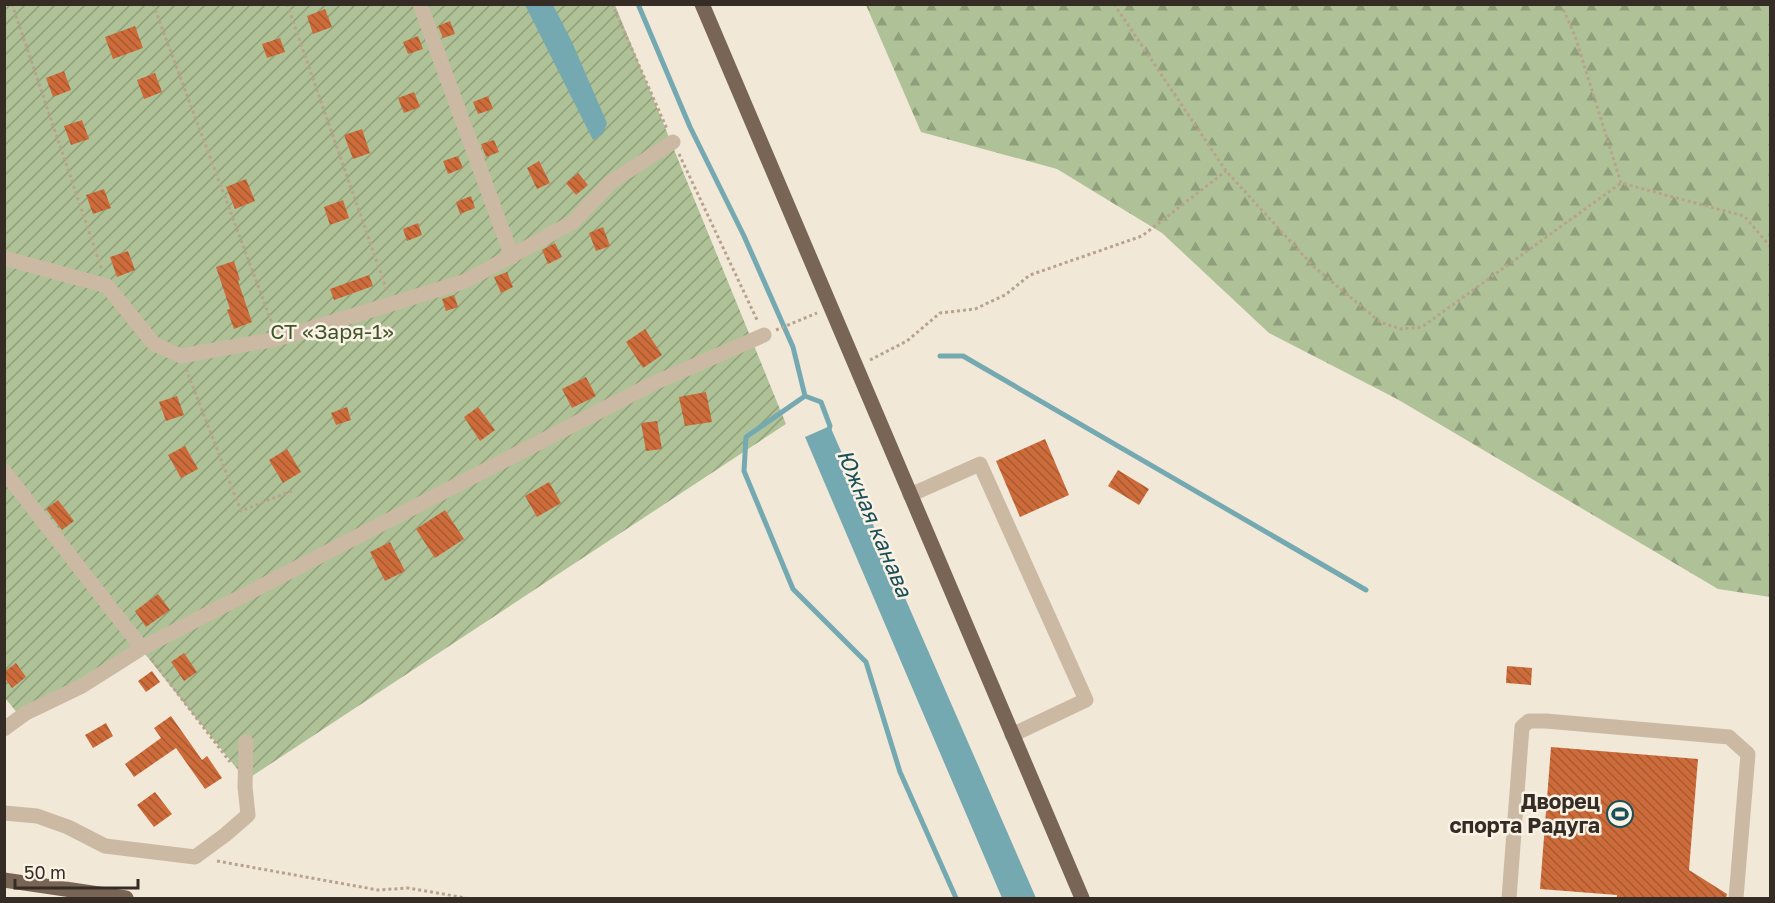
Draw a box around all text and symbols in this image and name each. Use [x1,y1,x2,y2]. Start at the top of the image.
park label: СТ «Заря-1» [270,318,394,344]
water label: Южная канава [832,445,919,602]
place label: Дворец спорта Радуга [1450,788,1600,838]
sports icon: Дворец спорта Радуга [1605,799,1635,829]
scale bar [15,852,138,890]
text: 50 m [24,861,66,883]

